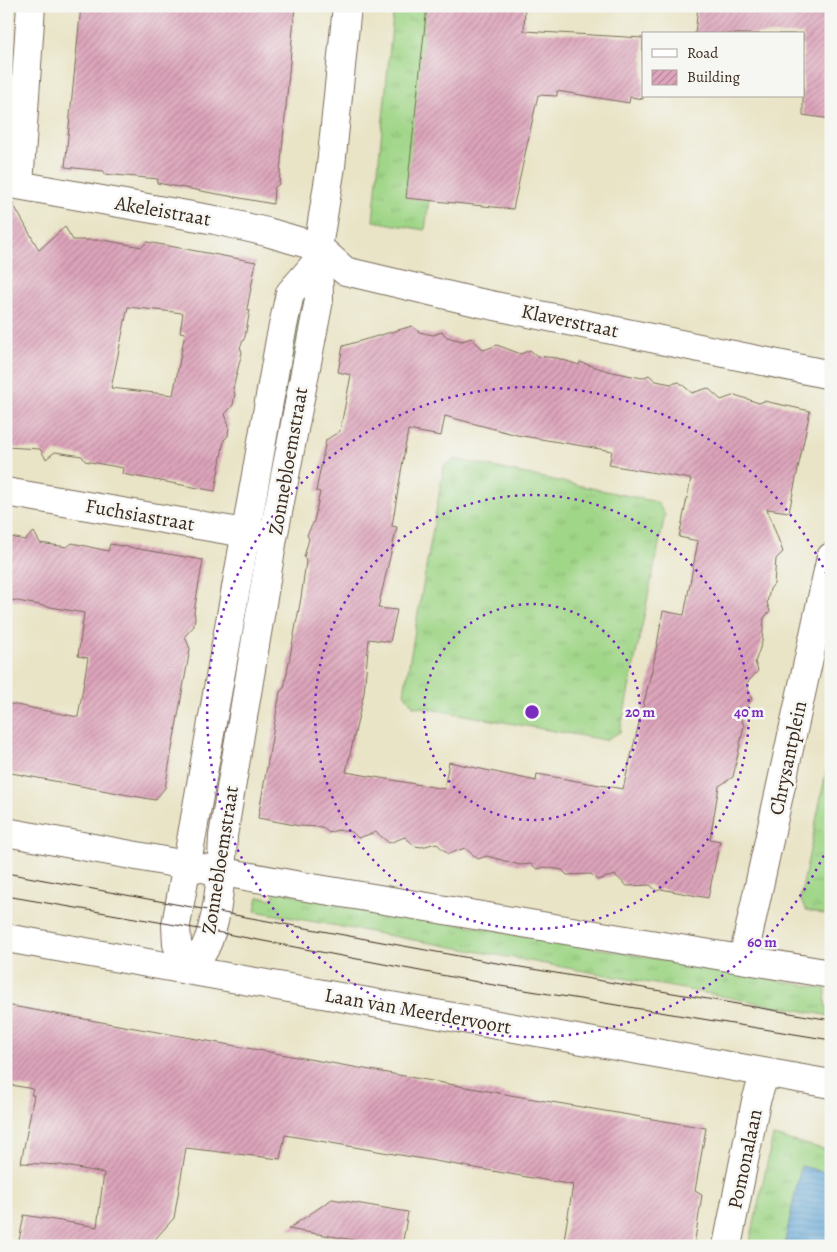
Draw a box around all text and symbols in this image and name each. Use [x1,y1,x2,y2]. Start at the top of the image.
legend [642,32,804,98]
text: Road [687,43,719,63]
text: Building [687,67,740,87]
street label: Akeleistraat [112,189,213,233]
street label: Klaverstraat [519,298,622,345]
street label: Zonnebloemstraat [262,385,314,537]
street label: Fuchsiastraat [83,492,197,538]
street label: Chrysantplein [763,698,813,818]
text: 20 m [625,702,655,722]
text: 40 m [734,702,764,722]
centre of rings [523,703,541,721]
street label: Zonnebloemstraat [195,784,245,936]
text: 60 m [747,932,777,952]
street label: Laan van Meerdervoort [323,981,514,1041]
street label: Pomonalaan [721,1107,769,1211]

